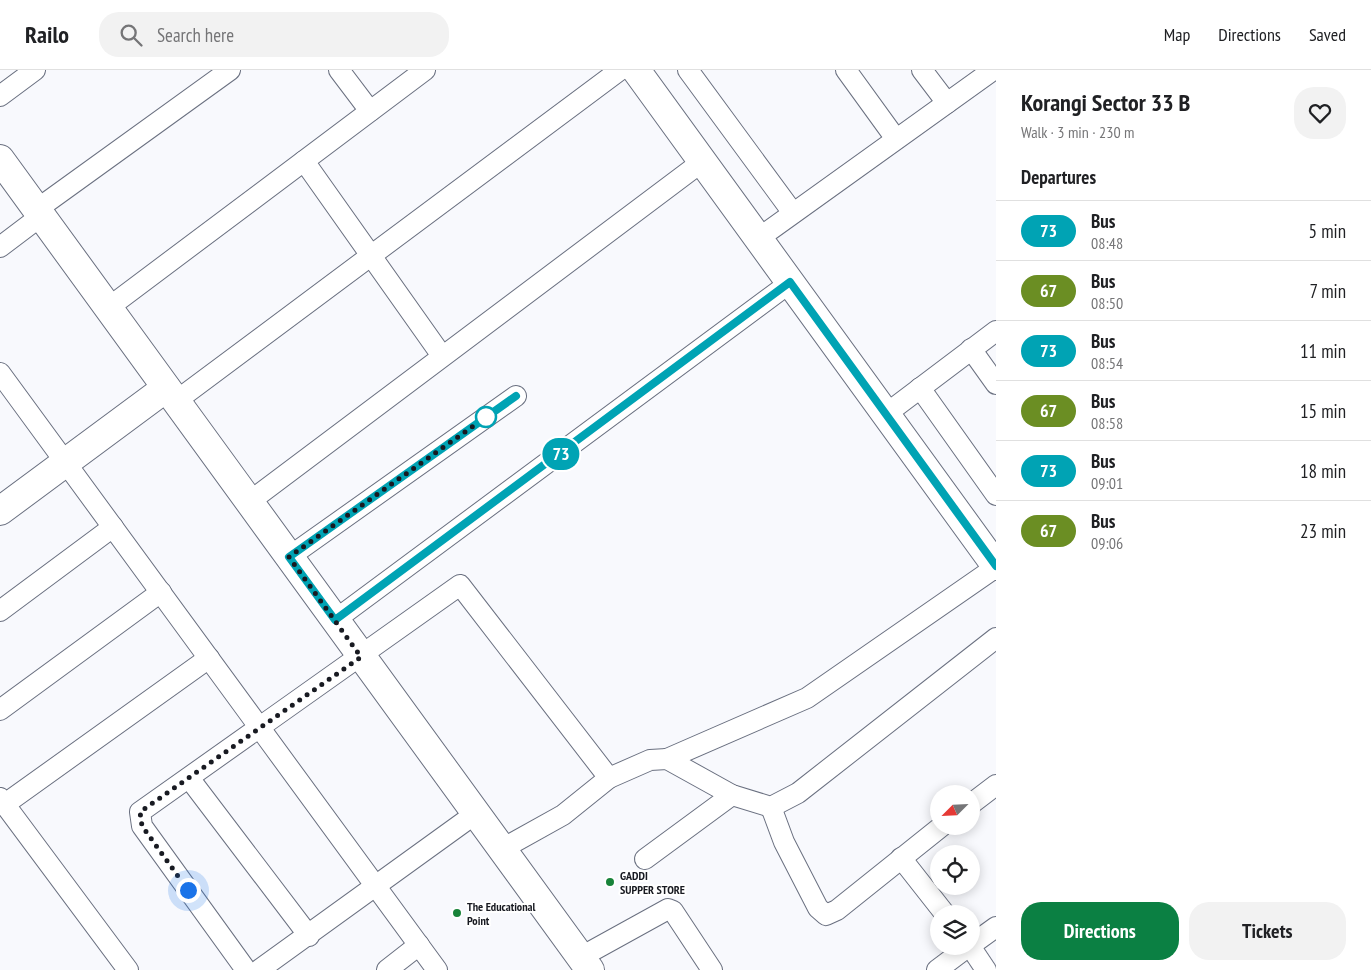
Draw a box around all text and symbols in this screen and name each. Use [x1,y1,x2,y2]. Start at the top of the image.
search box [99,12,449,57]
text: Railo [25,19,69,50]
icon: search [117,21,145,49]
text: Search here [157,23,234,47]
text: Map [1164,23,1190,46]
text: Directions [1218,23,1281,46]
text: Saved [1309,23,1346,46]
text: Korangi Sector 33 B [1021,87,1190,118]
button: heart [1294,87,1346,139]
text: Walk · 3 min · 230 m [1021,122,1134,142]
text: Departures [1021,165,1096,189]
text: Bus [1091,209,1115,233]
text: 73 [1040,219,1057,242]
text: 5 min [1309,219,1346,243]
text: 08:48 [1091,233,1123,253]
text: Bus [1091,269,1115,293]
text: 67 [1040,279,1057,302]
text: 7 min [1309,279,1346,303]
text: 08:50 [1091,293,1123,313]
text: Bus [1091,329,1115,353]
text: 73 [1040,339,1057,362]
text: 11 min [1300,339,1346,363]
text: 08:54 [1091,353,1123,373]
text: Bus [1091,389,1115,413]
text: 67 [1040,399,1057,422]
text: 15 min [1300,399,1346,423]
unlabelled marker [475,406,497,428]
text: 08:58 [1091,413,1123,433]
line badge: 73 [538,438,584,470]
text: 73 [552,442,570,465]
text: Bus [1091,449,1115,473]
text: 73 [1040,459,1057,482]
text: 18 min [1300,459,1346,483]
text: 09:01 [1091,473,1123,493]
text: Bus [1091,509,1115,533]
text: 67 [1040,519,1057,542]
text: 23 min [1300,519,1346,543]
text: 09:06 [1091,533,1123,553]
north arrow [930,785,980,835]
map controls [930,785,980,955]
button: locate [930,845,980,895]
place label: GADDI SUPPER STORE [620,868,685,897]
marker: GADDI SUPPER STORE [604,876,616,888]
your location [176,878,201,903]
place label: The Educational Point [467,899,536,928]
button: Directions [1021,902,1179,960]
button: Tickets [1189,902,1346,960]
button: layers [930,905,980,955]
marker: The Educational Point [451,907,463,919]

